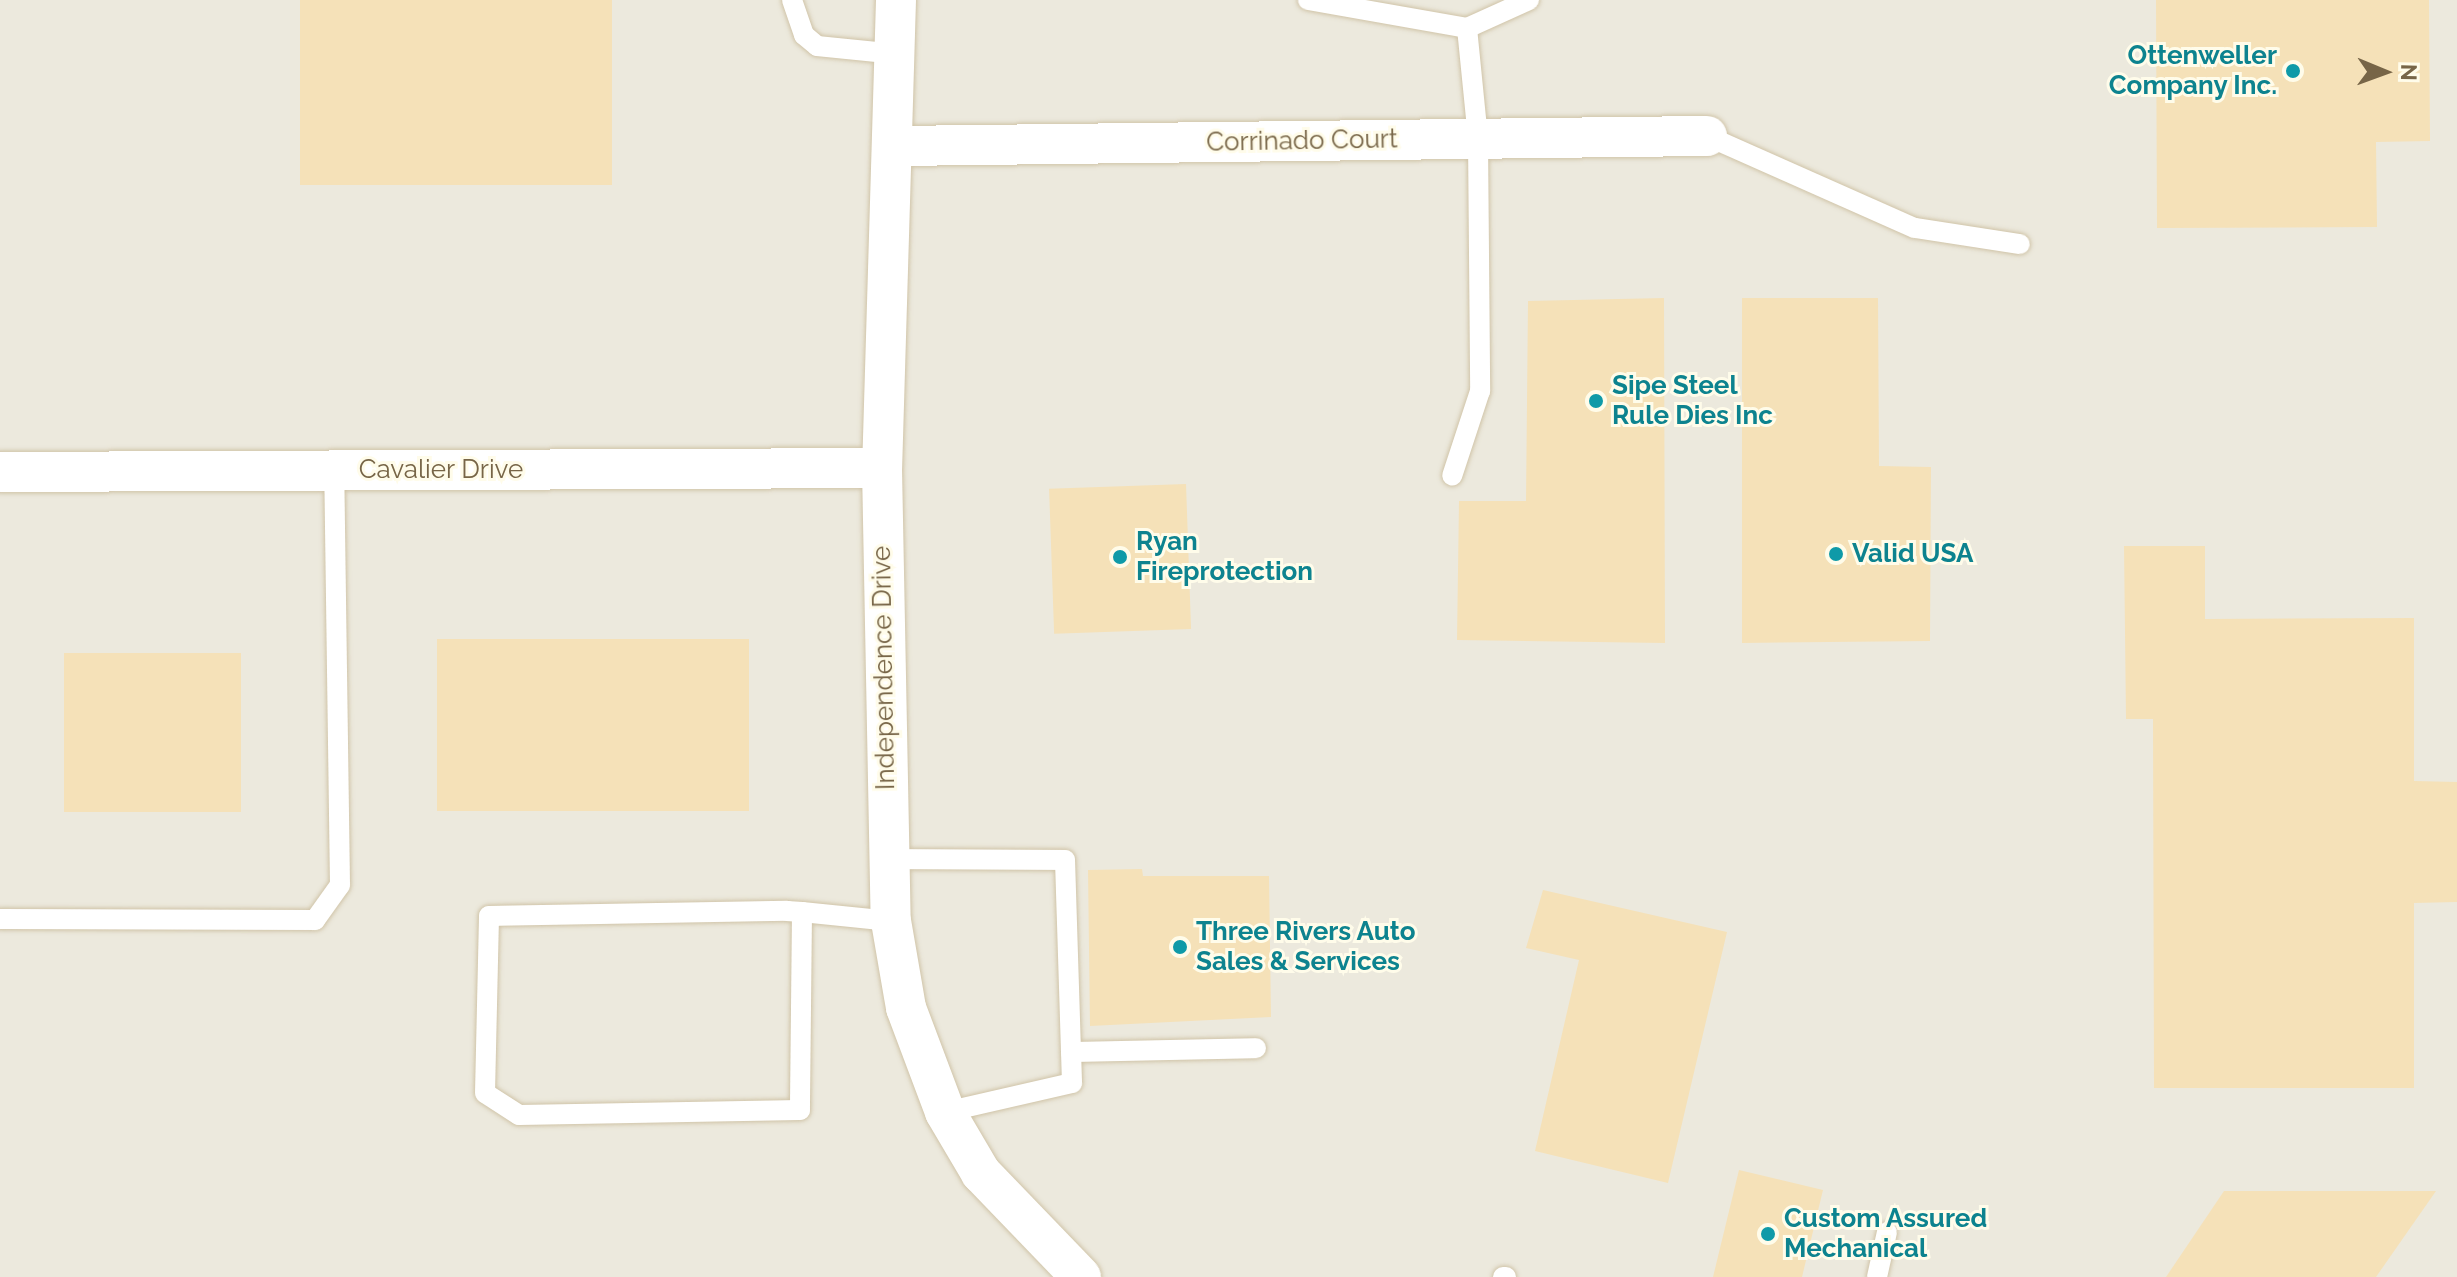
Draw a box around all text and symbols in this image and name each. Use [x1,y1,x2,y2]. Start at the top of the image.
north arrow [2345,32,2425,112]
place label: Ottenweller Company Inc. [2108,40,2277,102]
marker: Ottenweller Company Inc. [2284,62,2302,80]
text: N [2396,64,2422,81]
street label: Corrinado Court [1206,124,1398,158]
place label: Sipe Steel Rule Dies Inc [1612,370,1773,432]
marker: Sipe Steel Rule Dies Inc [1587,392,1605,410]
street label: Cavalier Drive [358,454,524,486]
place label: Ryan Fireprotection [1136,526,1313,588]
place label: Valid USA [1852,538,1973,570]
marker: Valid USA [1827,545,1845,563]
street label: Independence Drive [866,546,902,790]
marker: Ryan Fireprotection [1111,548,1129,566]
place label: Three Rivers Auto Sales & Services [1196,916,1416,978]
marker: Three Rivers Auto Sales & Services [1171,938,1189,956]
place label: Custom Assured Mechanical [1784,1203,1988,1264]
marker: Custom Assured Mechanical [1759,1225,1777,1243]

